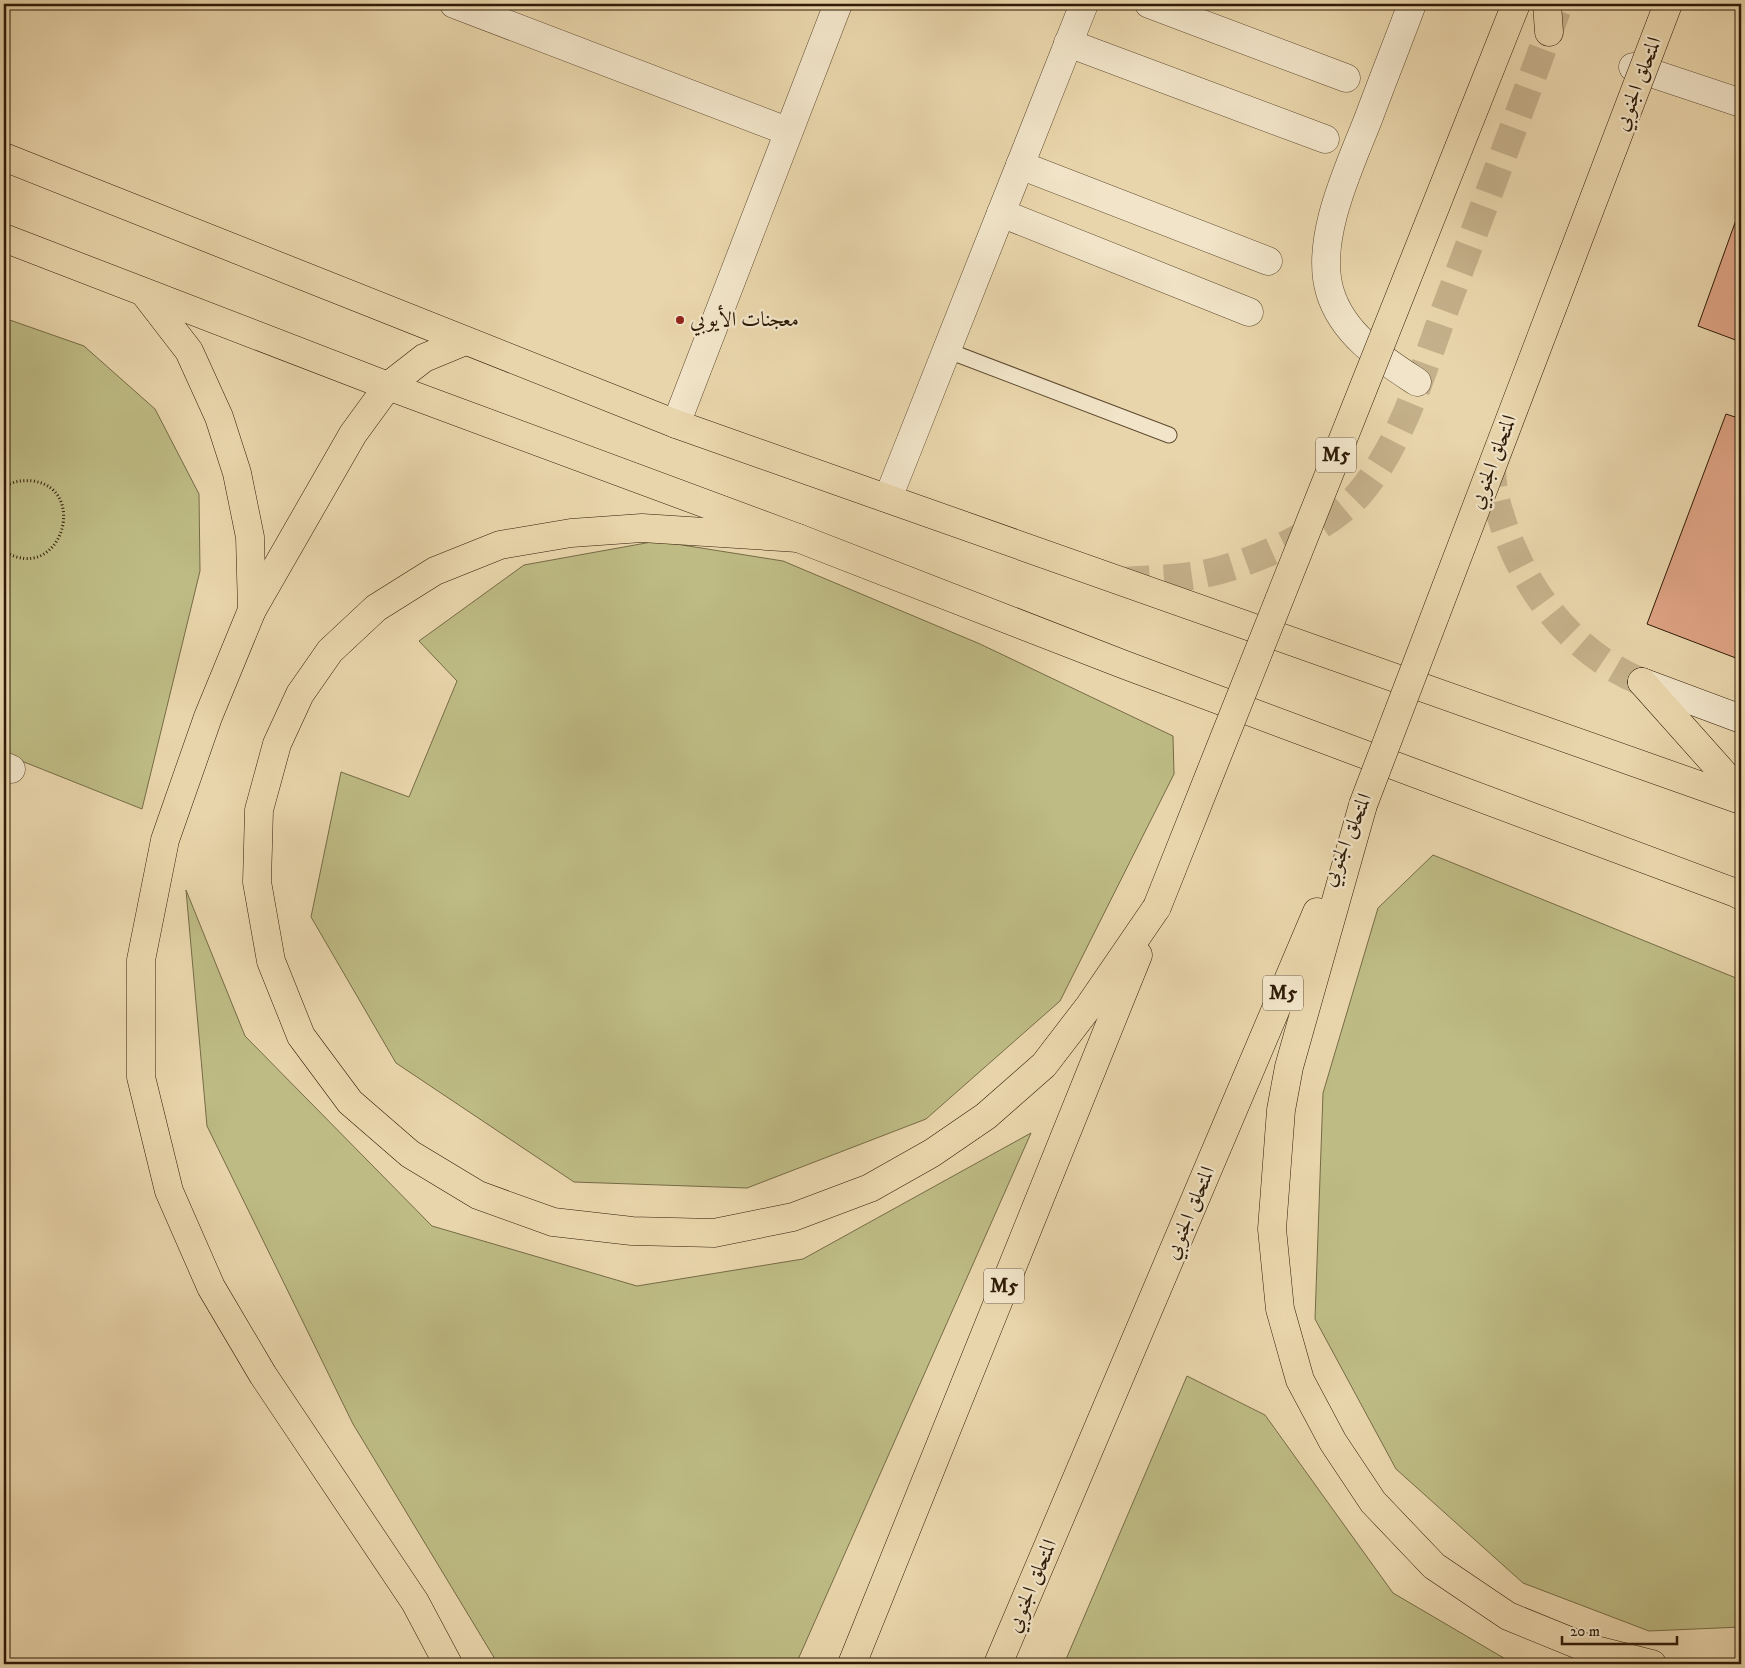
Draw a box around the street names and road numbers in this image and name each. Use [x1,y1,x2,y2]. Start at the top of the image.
street label: المتحلق الجنوبي [1608,33,1671,136]
street label: المتحلق الجنوبي [1463,411,1526,514]
road number: M5 [1316,438,1356,472]
street label: المتحلق الجنوبي [1316,789,1381,892]
road number: M5 [1263,976,1303,1010]
street label: المتحلق الجنوبي [1159,1162,1224,1265]
road number: M5 [984,1268,1024,1304]
street label: المتحلق الجنوبي [1001,1535,1066,1638]

